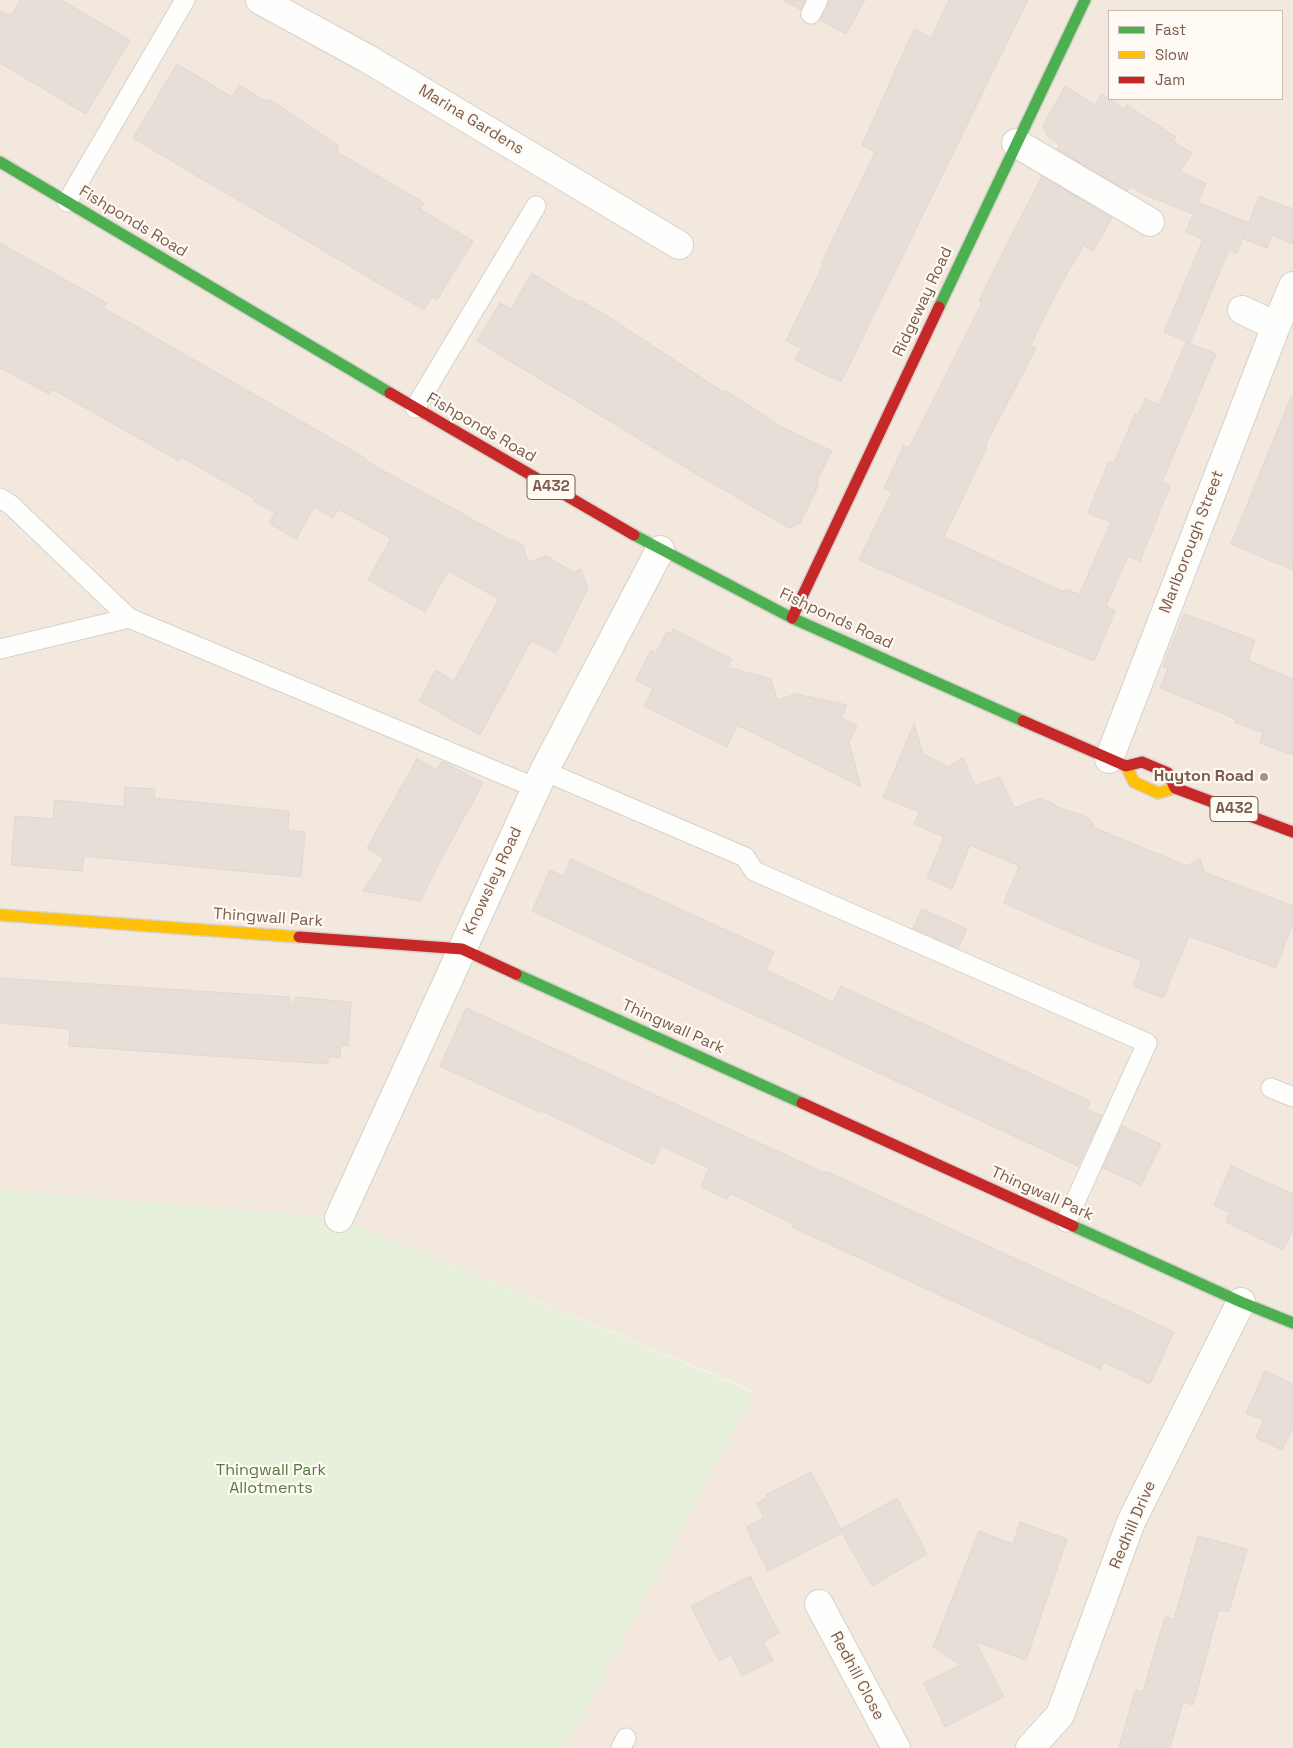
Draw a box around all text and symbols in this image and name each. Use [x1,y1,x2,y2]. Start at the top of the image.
legend [1108,10,1283,100]
text: Fast [1155,20,1186,39]
text: Slow [1155,45,1189,64]
text: Jam [1155,70,1185,89]
street label: Marina Gardens [415,81,527,159]
street label: Fishponds Road [75,182,191,262]
street label: Ridgeway Road [889,244,957,360]
street label: Fishponds Road [423,389,539,467]
street label: Marlborough Street [1156,468,1228,616]
road number: A432 [527,474,575,500]
street label: Fishponds Road [776,584,896,654]
place label: Huyton Road [1154,767,1254,787]
marker: Huyton Road [1258,771,1270,783]
road number: A432 [1210,796,1258,822]
street label: Knowsley Road [460,824,526,938]
street label: Thingwall Park [212,905,324,931]
street label: Thingwall Park [619,996,727,1058]
street label: Thingwall Park [988,1163,1096,1225]
park label: Thingwall Park Allotments [216,1461,326,1499]
street label: Redhill Drive [1106,1478,1160,1572]
street label: Redhill Close [826,1628,888,1724]

